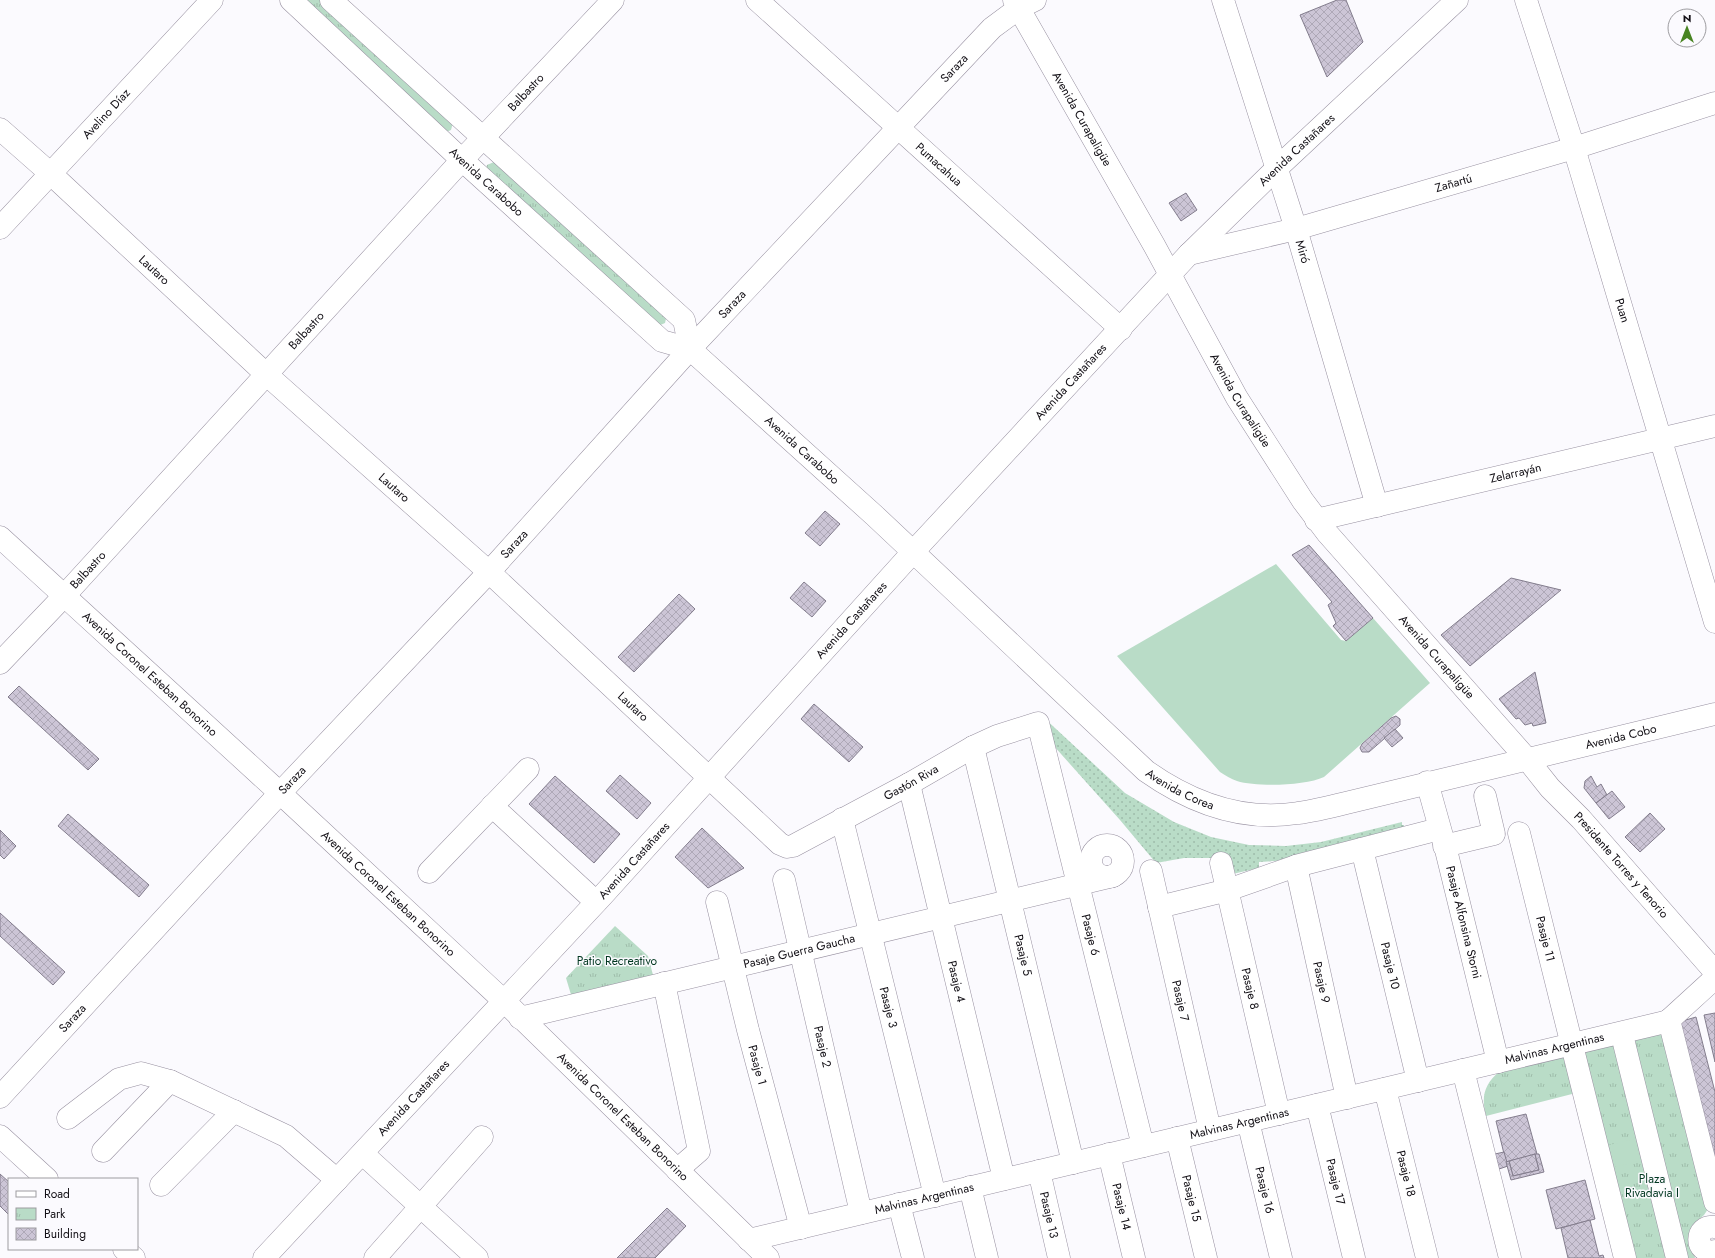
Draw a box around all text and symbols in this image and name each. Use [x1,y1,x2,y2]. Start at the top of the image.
north arrow [1667,8,1707,48]
text: N [1683,10,1691,26]
street label: Saraza [936,50,972,87]
street label: Avenida Curapaligüe [1048,68,1116,170]
street label: Balbastro [503,69,549,115]
street label: Avelino Díaz [78,84,135,143]
street label: Avenida Castañares [1254,109,1339,190]
street label: Pumacahua [911,138,966,190]
street label: Avenida Carabobo [445,143,528,221]
street label: Zañartú [1433,169,1474,197]
street label: Miró [1291,238,1315,266]
street label: Lautaro [135,251,174,289]
street label: Saraza [714,286,750,323]
street label: Puan [1610,296,1634,325]
street label: Balbastro [284,307,329,354]
street label: Avenida Castañares [1030,339,1111,424]
street label: Avenida Curapaligüe [1205,350,1275,451]
street label: Avenida Carabobo [761,412,844,489]
street label: Zelarrayán [1488,458,1543,488]
street label: Lautaro [374,469,414,507]
street label: Saraza [496,525,532,563]
street label: Balbastro [66,546,110,593]
street label: Avenida Castañares [811,577,891,663]
street label: Avenida Coronel Esteban Bonorino [78,607,222,741]
street label: Avenida Curapaligüe [1395,611,1479,703]
street label: Lautaro [613,688,653,726]
street label: Avenida Cobo [1584,719,1659,754]
street label: Gastón Riva [880,760,942,805]
street label: Saraza [274,762,310,799]
street label: Avenida Corea [1142,764,1217,814]
street label: Presidente Torres y Tenorio [1570,808,1673,923]
street label: Avenida Castañares [594,818,674,903]
street label: Avenida Coronel Esteban Bonorino [317,826,460,961]
street label: Pasaje Alfonsina Storni [1441,864,1486,981]
street label: Pasaje 6 [1077,912,1104,958]
street label: Pasaje 11 [1531,914,1560,963]
street label: Pasaje Guerra Gaucha [742,929,857,973]
street label: Pasaje 5 [1009,932,1037,978]
street label: Pasaje 10 [1376,940,1405,991]
park label: Patio Recreativo [577,952,658,970]
street label: Pasaje 4 [943,959,970,1004]
street label: Pasaje 9 [1308,960,1335,1005]
street label: Pasaje 8 [1237,966,1264,1011]
street label: Pasaje 7 [1167,978,1194,1024]
street label: Pasaje 3 [875,985,902,1030]
street label: Saraza [54,1000,91,1037]
street label: Pasaje 2 [809,1024,836,1069]
street label: Malvinas Argentinas [1503,1028,1606,1069]
street label: Pasaje 1 [743,1043,771,1087]
street label: Avenida Coronel Esteban Bonorino [553,1048,693,1186]
street label: Avenida Castañares [373,1056,454,1140]
street label: Malvinas Argentinas [1188,1103,1291,1144]
street label: Pasaje 18 [1392,1148,1420,1199]
street label: Pasaje 17 [1321,1157,1350,1207]
street label: Pasaje 16 [1250,1165,1279,1215]
park label: Plaza Rivadavia I [1625,1170,1679,1202]
street label: Pasaje 15 [1177,1173,1206,1224]
legend [8,1178,138,1250]
street label: Malvinas Argentinas [873,1178,976,1219]
street label: Pasaje 14 [1107,1181,1136,1232]
text: Road [44,1185,70,1203]
street label: Pasaje 13 [1035,1190,1063,1240]
text: Park [44,1205,66,1223]
text: Building [44,1225,86,1243]

